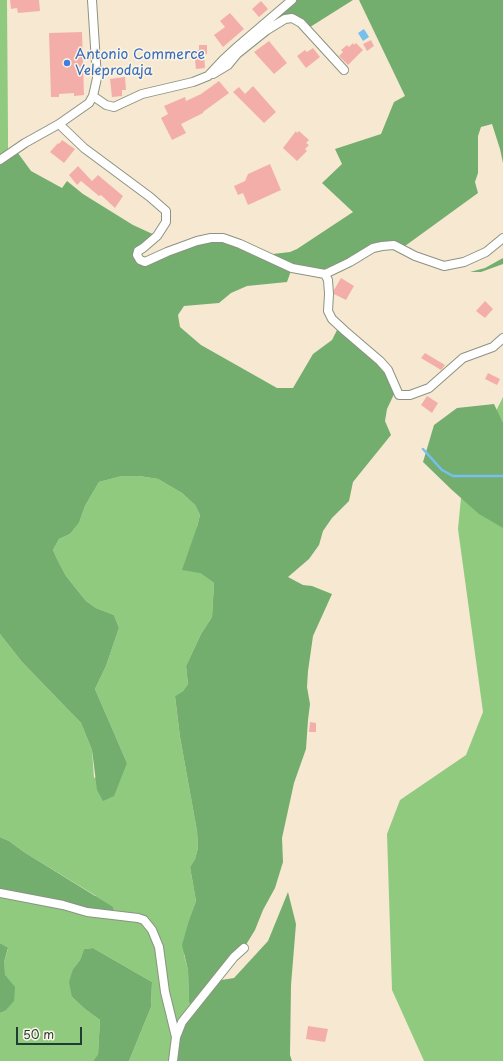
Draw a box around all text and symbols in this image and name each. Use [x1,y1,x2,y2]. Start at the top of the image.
place label: Antonio Commerce Veleprodaja [75,47,205,80]
marker: Antonio Commerce Veleprodaja [62,58,72,68]
scale bar [18,1019,84,1045]
text: 50 m [23,1025,54,1043]

